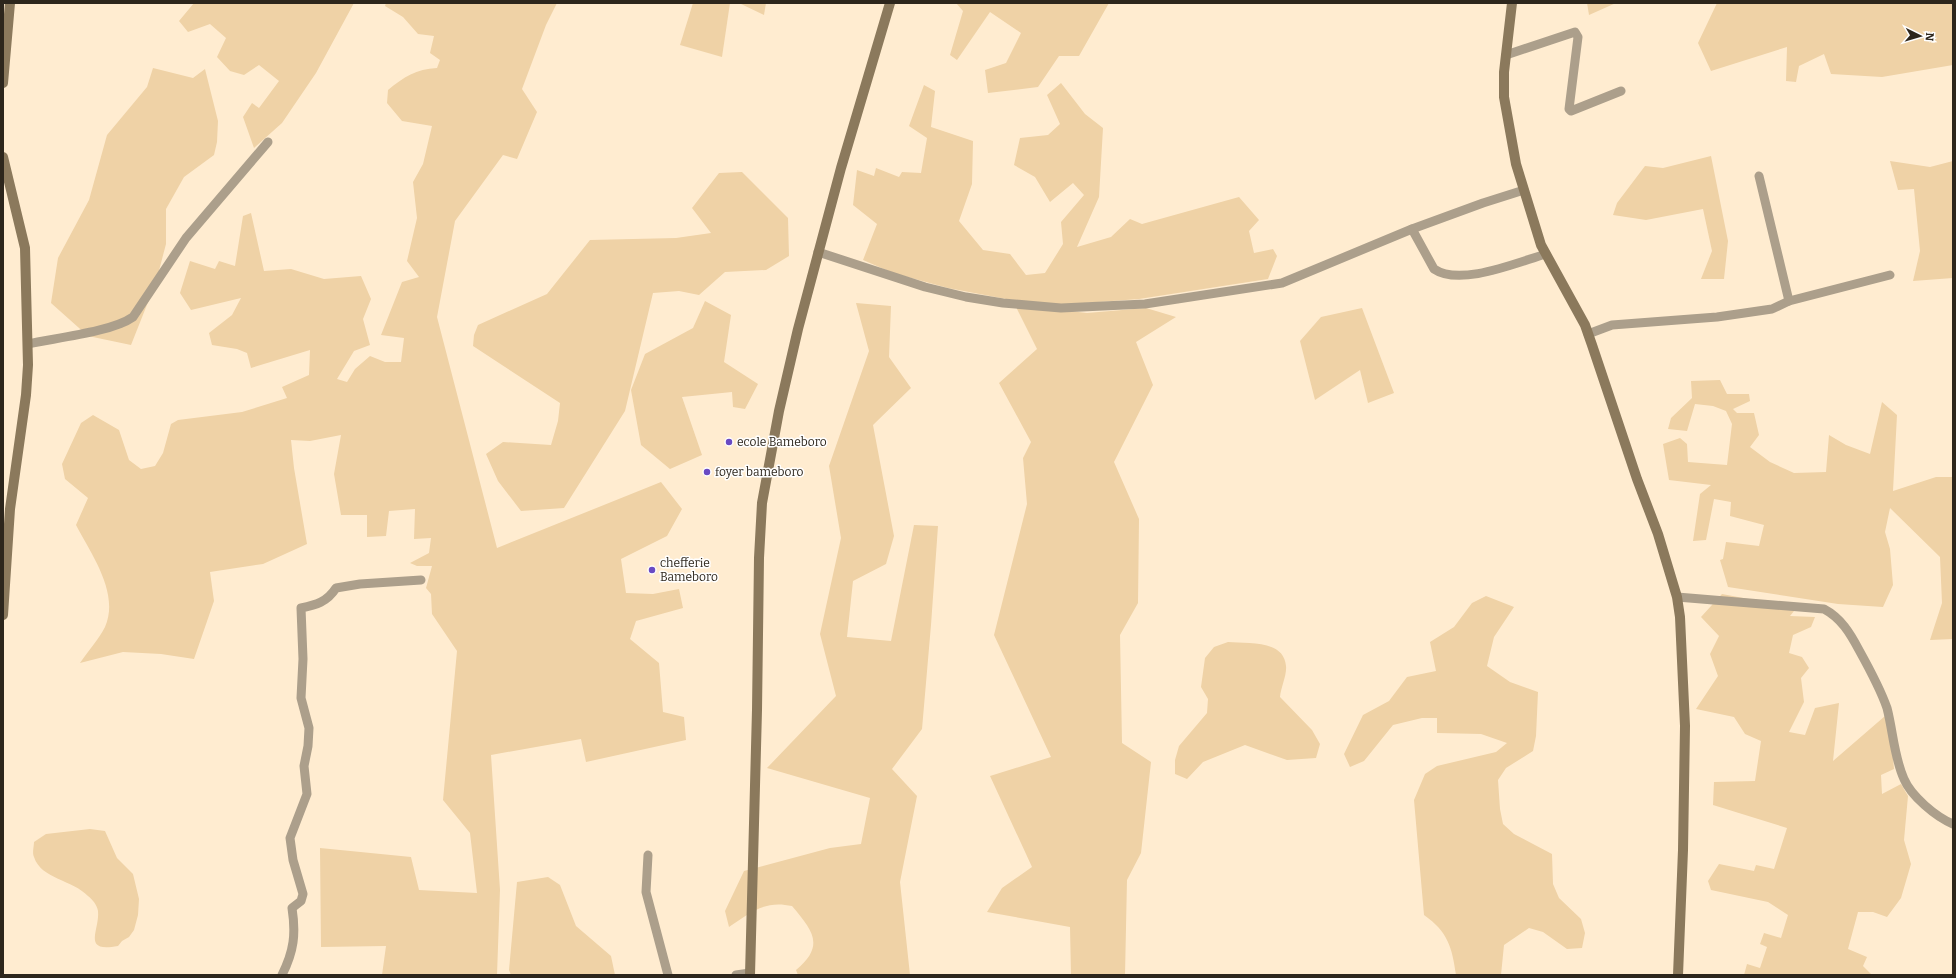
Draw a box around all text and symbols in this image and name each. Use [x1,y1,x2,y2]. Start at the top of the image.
north arrow [1900,16,1940,56]
text: N [1923,32,1936,42]
place label: ecole Bameboro [737,435,827,449]
marker: ecole Bameboro [724,437,734,447]
place label: foyer bameboro [715,465,803,479]
marker: foyer bameboro [702,467,712,477]
place label: chefferie Bameboro [660,556,718,584]
marker: chefferie Bameboro [647,565,657,575]

